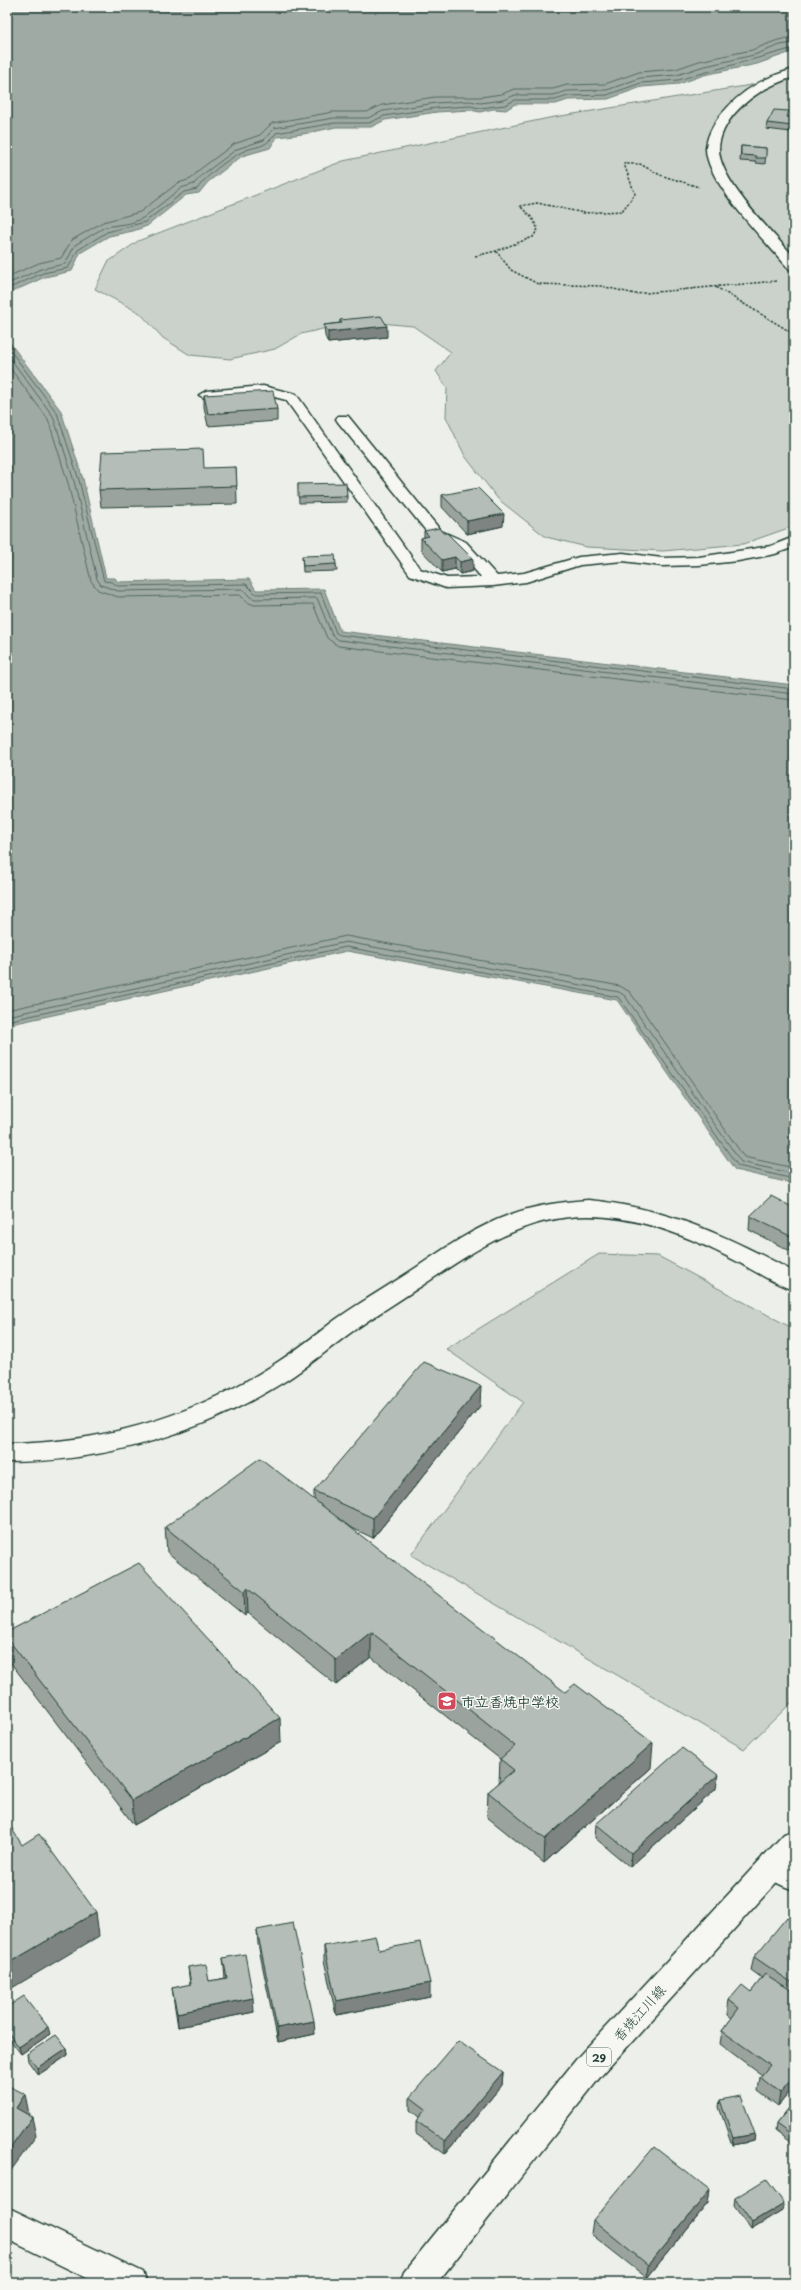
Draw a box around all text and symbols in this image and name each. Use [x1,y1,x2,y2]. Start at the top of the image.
school or university icon: 市立香焼中学校 [436,1690,458,1712]
place label: 市立香焼中学校 [461,1691,559,1712]
street label: 香焼江川線 [608,1980,670,2046]
road number: 29 [587,2048,611,2066]

